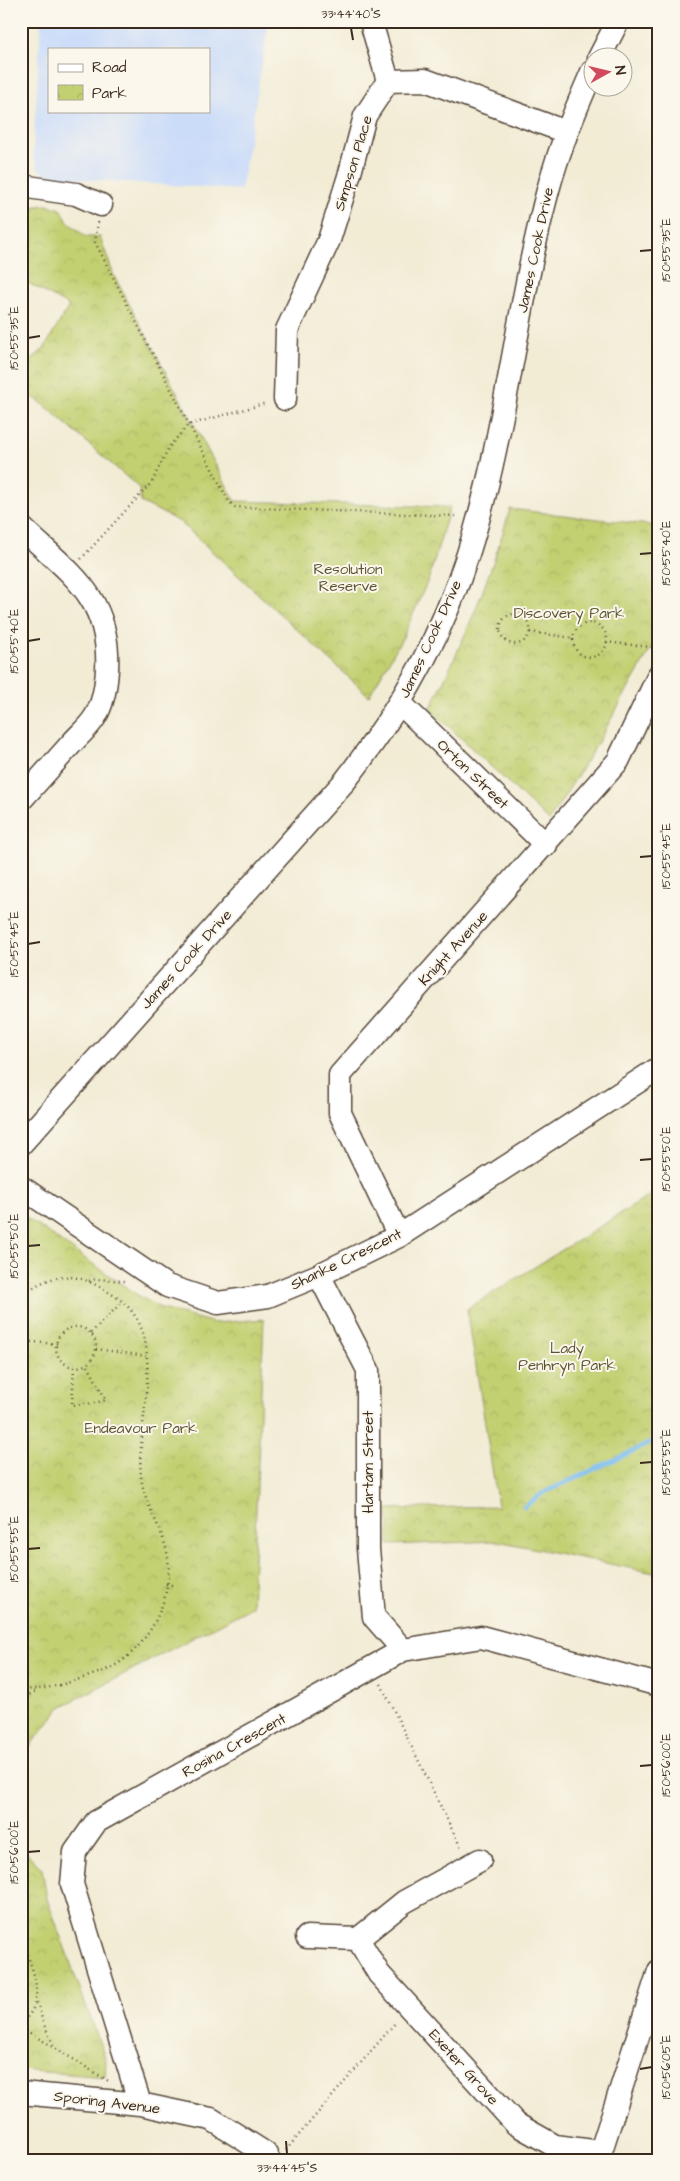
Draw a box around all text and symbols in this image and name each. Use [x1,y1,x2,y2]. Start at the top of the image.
text: 33°44'40"S [321,6,381,23]
legend [48,48,210,112]
north arrow [582,48,632,98]
text: Road [92,57,127,78]
text: N [609,65,630,76]
text: Park [92,83,127,104]
street label: Simpson Place [329,113,378,213]
street label: James Cook Drive [512,185,559,315]
text: 150°55'35"E [658,218,675,282]
text: 150°55'35"E [6,306,23,370]
text: 150°55'40"E [658,521,675,585]
park label: Resolution Reserve [313,559,383,597]
street label: James Cook Drive [394,577,467,702]
park label: Discovery Park [514,603,624,625]
text: 150°55'40"E [6,609,23,673]
street label: Orton Street [432,735,513,814]
text: 150°55'45"E [658,823,675,889]
street label: James Cook Drive [136,905,237,1014]
street label: Knight Avenue [414,906,494,991]
text: 150°55'45"E [6,911,23,977]
text: 150°55'50"E [658,1126,675,1192]
text: 150°55'50"E [6,1213,23,1279]
street label: Shanke Crescent [287,1223,405,1295]
park label: Lady Penhryn Park [518,1338,616,1377]
street label: Hartam Street [358,1411,379,1513]
park label: Endeavour Park [85,1418,197,1439]
text: 150°55'55"E [658,1429,675,1495]
text: 150°55'55"E [6,1516,23,1582]
street label: Rosina Crescent [179,1708,290,1783]
text: 150°56'00"E [658,1733,675,1797]
text: 150°56'00"E [6,1820,23,1884]
street label: Exeter Grove [424,2025,503,2110]
text: 150°56'05"E [658,2035,675,2099]
street label: Sporing Avenue [52,2086,161,2120]
text: 33°44'45"S [257,2160,317,2177]

